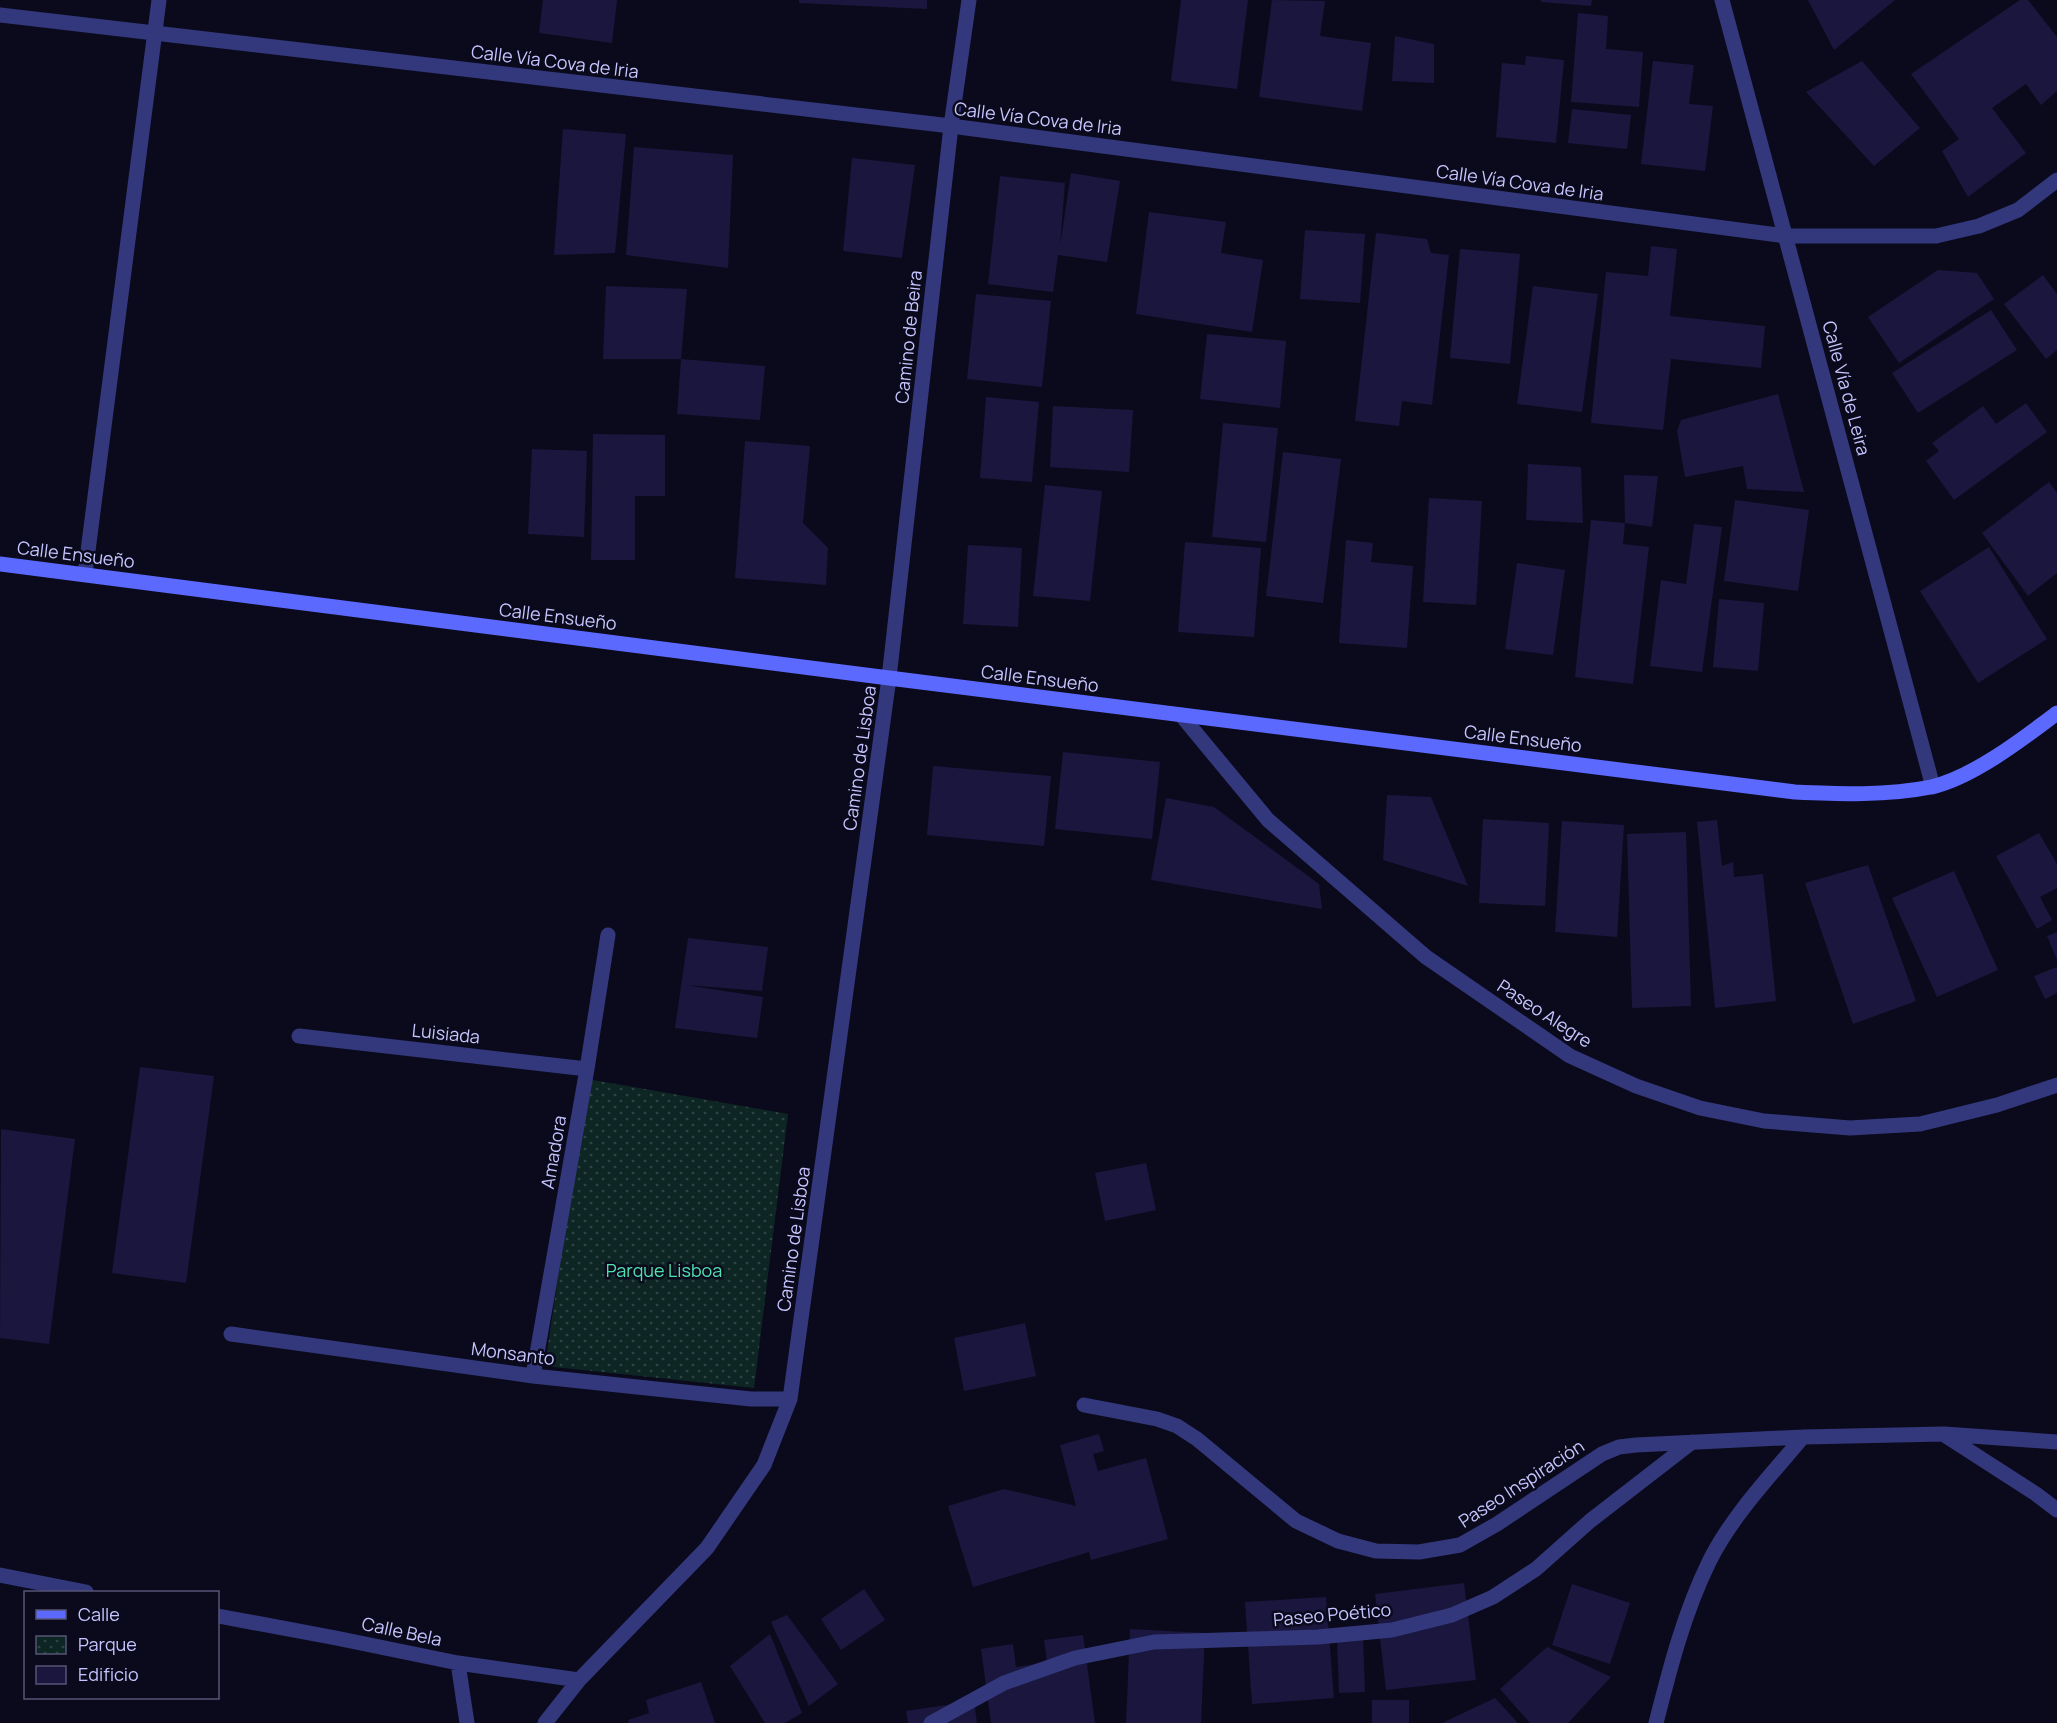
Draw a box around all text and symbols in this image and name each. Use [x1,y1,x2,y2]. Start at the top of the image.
street label: Calle Vía Cova de Iria [470,39,640,83]
street label: Calle Vía Cova de Iria [953,96,1123,140]
street label: Calle Vía Cova de Iria [1435,158,1605,206]
street label: Camino de Beira [889,269,927,405]
street label: Calle Vía de Leira [1817,318,1877,458]
street label: Calle Ensueño [16,535,136,573]
street label: Calle Ensueño [498,597,618,635]
street label: Calle Ensueño [980,659,1100,697]
street label: Camino de Lisboa [837,684,881,832]
street label: Calle Ensueño [1463,719,1583,757]
street label: Paseo Alegre [1493,973,1597,1053]
street label: Luisiada [411,1017,481,1049]
street label: Amadora [535,1113,571,1191]
street label: Camino de Lisboa [771,1165,815,1313]
park label: Parque Lisboa [606,1258,722,1282]
street label: Monsanto [470,1336,556,1370]
street label: Paseo Inspiración [1454,1433,1588,1533]
legend [24,1591,219,1699]
street label: Paseo Poético [1272,1597,1392,1631]
text: Calle [78,1602,120,1626]
street label: Calle Bela [360,1611,444,1651]
text: Parque [78,1632,137,1656]
text: Edificio [78,1662,139,1686]

